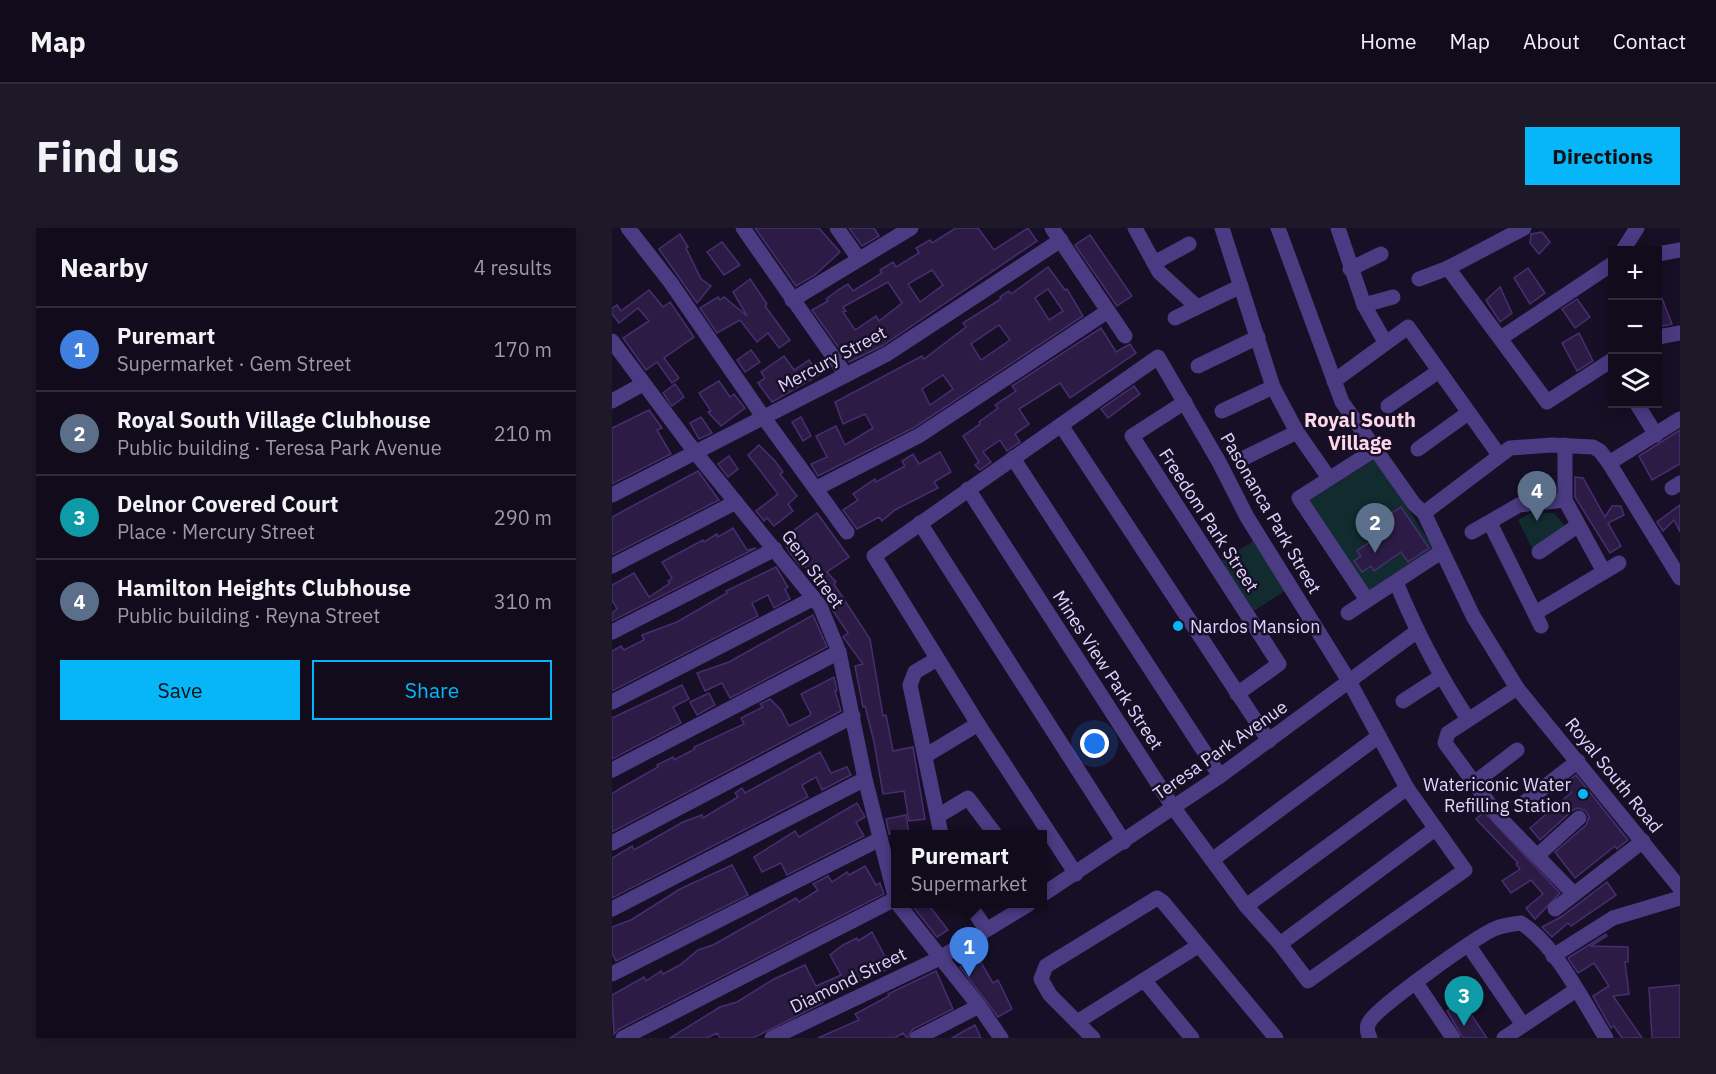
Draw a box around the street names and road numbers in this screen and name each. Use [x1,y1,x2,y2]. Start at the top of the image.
street label: Mercury Street [774,321,890,397]
street label: Pasonanca Park Street [1215,428,1327,598]
street label: Freedom Park Street [1154,444,1264,596]
street label: Gem Street [777,525,849,613]
street label: Mines View Park Street [1048,586,1168,754]
street label: Teresa Park Avenue [1148,695,1292,805]
street label: Royal South Road [1560,713,1668,837]
street label: Diamond Street [786,942,910,1018]

